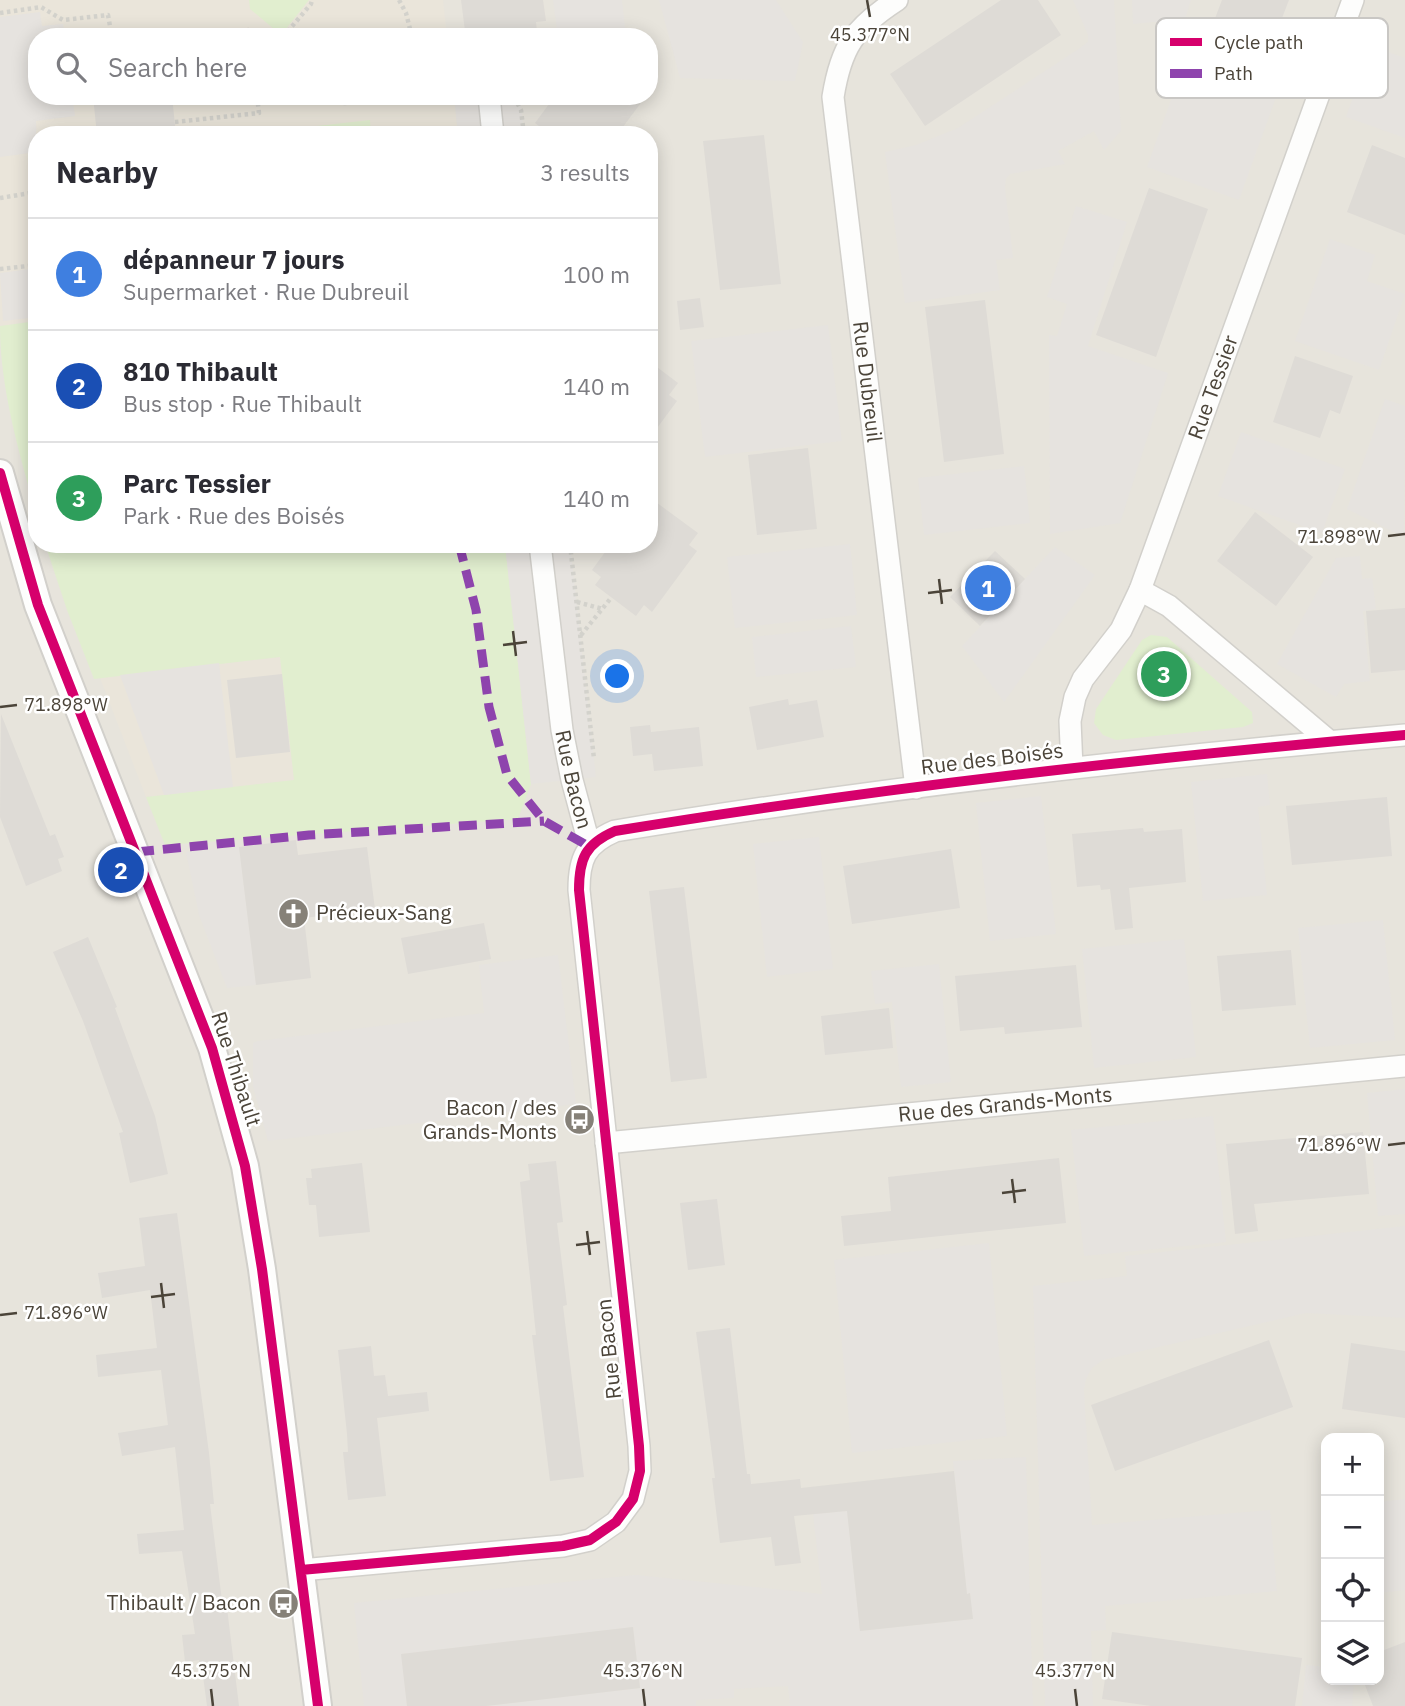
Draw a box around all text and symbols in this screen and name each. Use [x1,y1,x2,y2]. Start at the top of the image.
legend [1156,18,1388,98]
text: 45.377°N [830,23,910,46]
search box [28,28,658,105]
text: Cycle path [1214,30,1303,54]
icon: search [52,48,90,86]
text: Search here [108,50,247,84]
text: Path [1214,61,1253,85]
text: Nearby [56,152,158,191]
text: 3 results [540,157,630,187]
text: dépanneur 7 jours [123,242,345,276]
text: 1 [72,259,86,289]
text: 100 m [563,259,630,289]
text: Supermarket · Rue Dubreuil [123,276,409,306]
street label: Rue Dubreuil [847,319,889,444]
street label: Rue Tessier [1181,331,1244,443]
text: 810 Thibault [123,354,278,388]
text: 2 [72,371,86,401]
text: 140 m [563,371,630,401]
text: Bus stop · Rue Thibault [123,388,362,418]
text: Parc Tessier [123,466,271,500]
text: 3 [72,483,86,513]
text: 140 m [563,483,630,513]
text: Park · Rue des Boisés [123,500,345,530]
text: 71.898°W [1297,525,1381,548]
pin: 1 [965,562,1011,614]
pin: 3 [1141,648,1187,700]
your location [600,659,634,693]
text: 71.898°W [24,693,108,716]
street label: Rue Bacon [549,727,600,832]
street label: Rue des Boisés [919,735,1065,781]
pin: 2 [98,844,144,896]
church icon: Précieux-Sang [276,896,310,930]
place label: Précieux-Sang [316,898,451,926]
street label: Rue Thibault [205,1008,269,1130]
street label: Rue des Grands-Monts [897,1079,1113,1128]
place label: Bacon / des Grands-Monts [423,1093,557,1145]
bus stop icon: Bacon / des Grands-Monts [563,1103,597,1137]
text: 71.896°W [1297,1133,1381,1156]
street label: Rue Bacon [589,1297,627,1401]
text: 71.896°W [24,1301,108,1324]
map controls [1321,1433,1384,1685]
button: + [1321,1433,1384,1496]
button: − [1321,1496,1384,1559]
button: locate [1321,1559,1384,1622]
bus stop icon: Thibault / Bacon [267,1586,301,1620]
place label: Thibault / Bacon [107,1588,261,1616]
button: layers [1321,1622,1384,1685]
text: 45.375°N [171,1659,251,1682]
text: 45.376°N [603,1659,683,1682]
text: 45.377°N [1035,1659,1115,1682]

